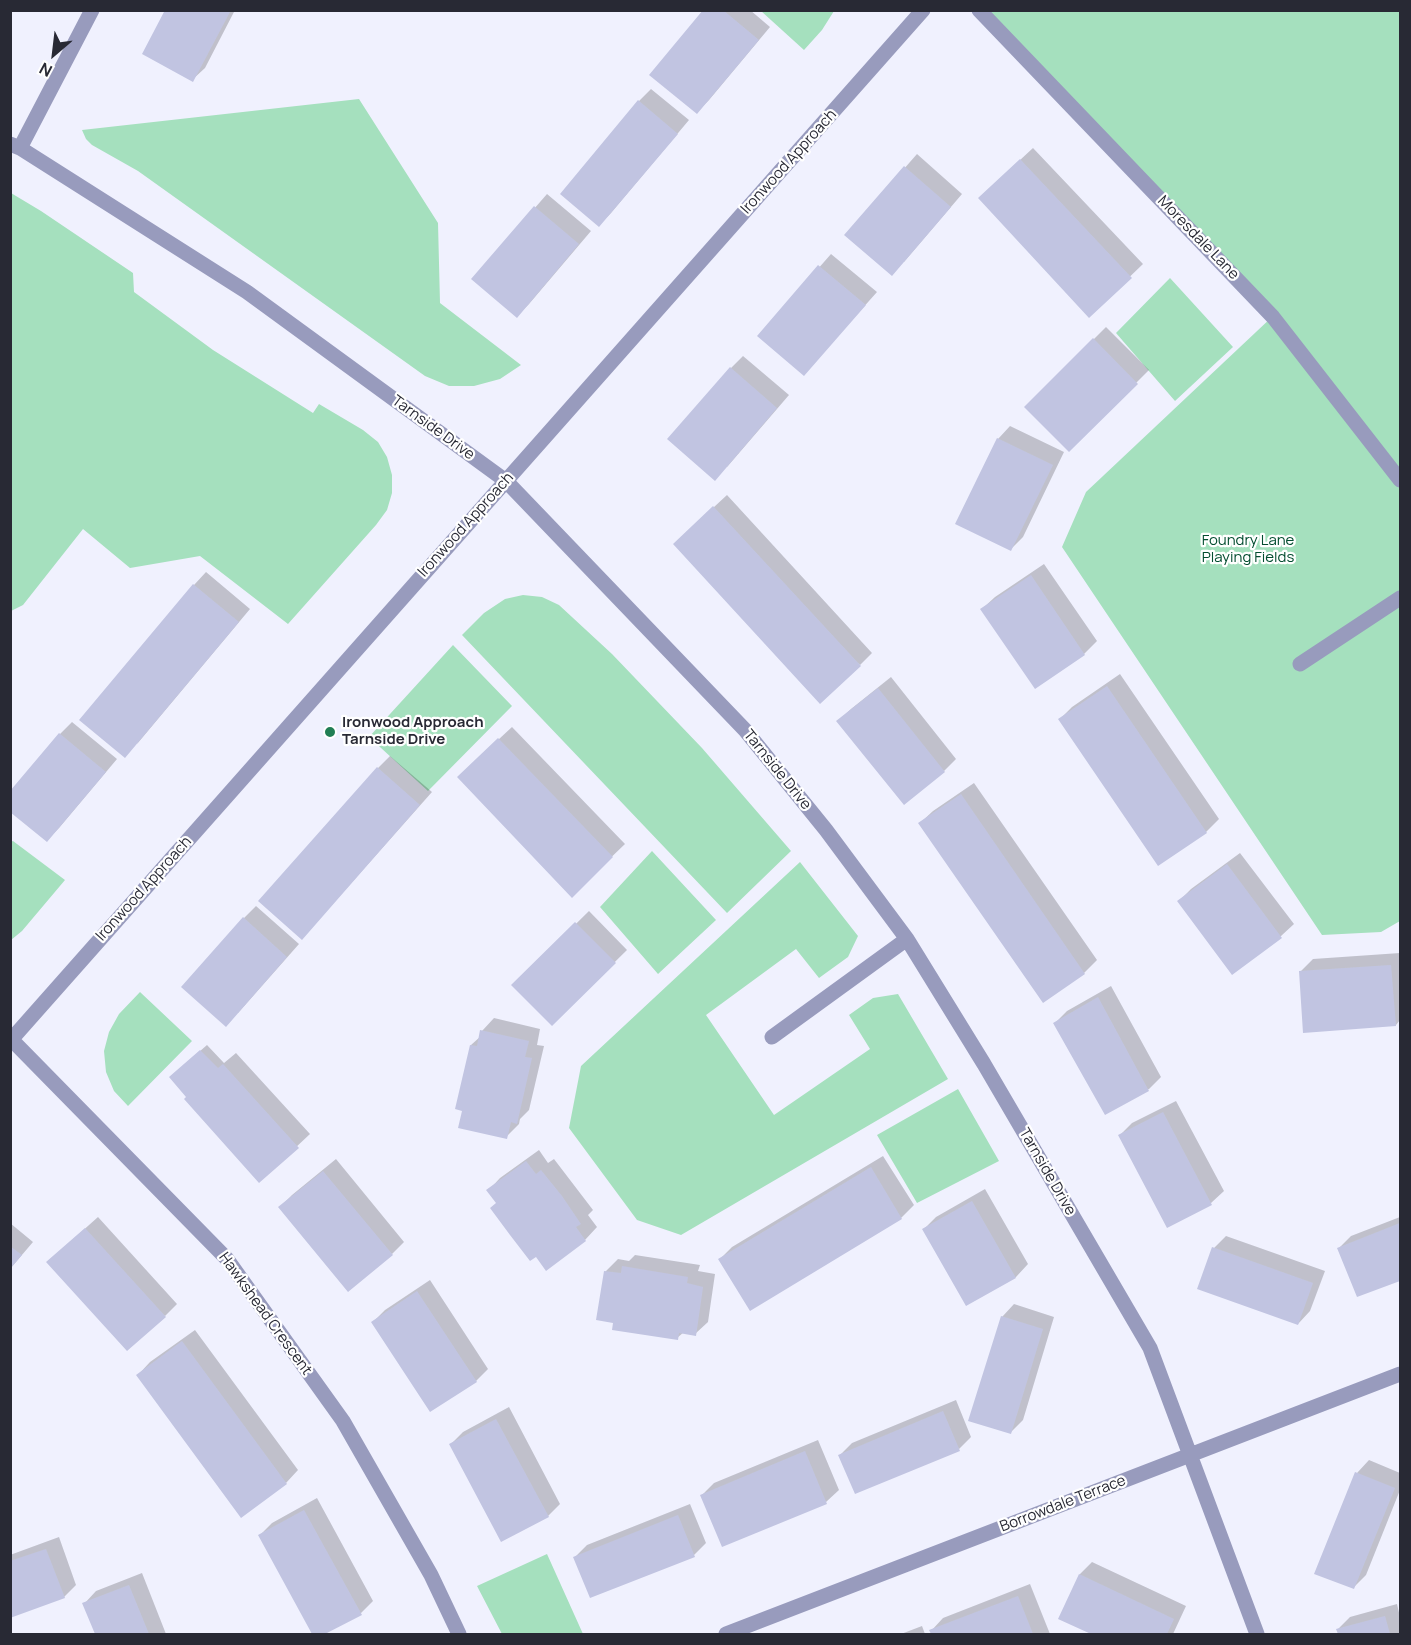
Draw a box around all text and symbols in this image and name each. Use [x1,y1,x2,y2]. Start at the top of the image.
north arrow [24,24,84,84]
text: N [35,57,56,82]
street label: Ironwood Approach [737,106,841,218]
street label: Moresdale Lane [1153,192,1243,284]
street label: Tarnside Drive [388,392,478,464]
street label: Ironwood Approach [414,469,518,581]
park label: Foundry Lane Playing Fields [1202,532,1294,567]
place label: Ironwood Approach Tarnside Drive [342,714,484,749]
marker: Ironwood Approach Tarnside Drive [323,725,337,739]
street label: Tarnside Drive [739,726,815,814]
street label: Ironwood Approach [92,833,196,945]
street label: Tarnside Drive [1015,1125,1079,1219]
street label: Hawkshead Crescent [215,1249,315,1379]
street label: Borrowdale Terrace [998,1472,1128,1536]

